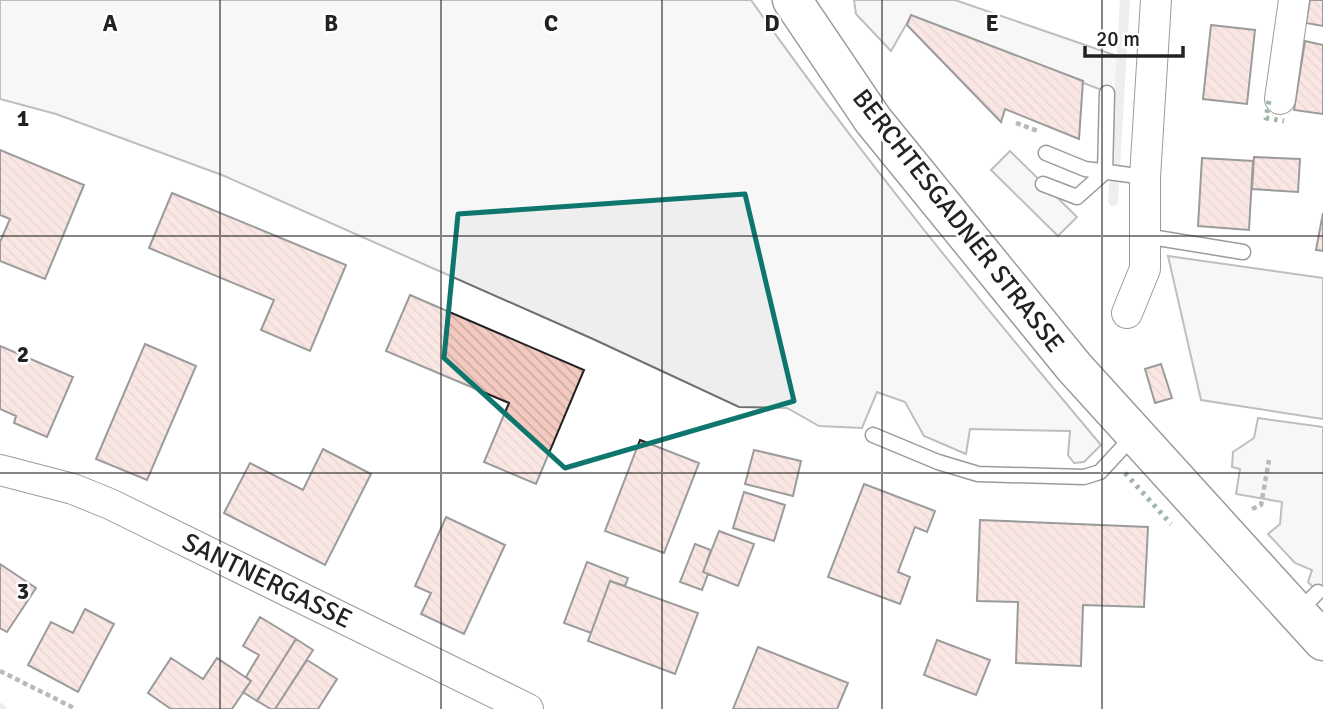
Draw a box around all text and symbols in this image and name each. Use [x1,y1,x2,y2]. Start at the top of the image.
text: A [103,9,118,38]
text: B [324,9,338,38]
text: C [544,9,558,38]
text: D [764,9,780,38]
text: E [985,9,999,38]
scale bar [1085,14,1183,58]
text: 20 m [1096,26,1140,52]
street label: BERCHTESGADNER STRASSE [845,83,1071,359]
text: 1 [17,104,29,133]
text: 2 [17,340,29,369]
street label: SANTNERGASSE [177,526,357,636]
text: 3 [17,577,29,606]

